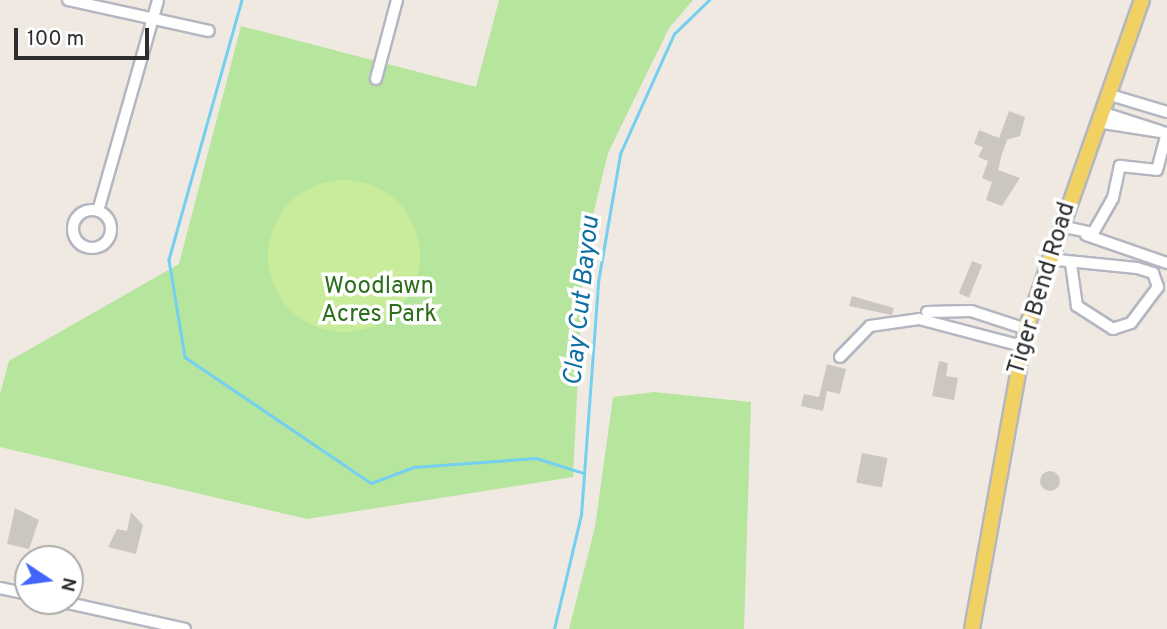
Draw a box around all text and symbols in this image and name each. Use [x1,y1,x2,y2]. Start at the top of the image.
scale bar [18,14,152,58]
text: 100 m [27,26,84,53]
street label: Tiger Bend Road [1003,199,1083,379]
water label: Clay Cut Bayou [559,215,607,387]
park label: Woodlawn Acres Park [321,274,437,330]
north arrow [14,545,84,615]
text: N [54,575,81,594]

